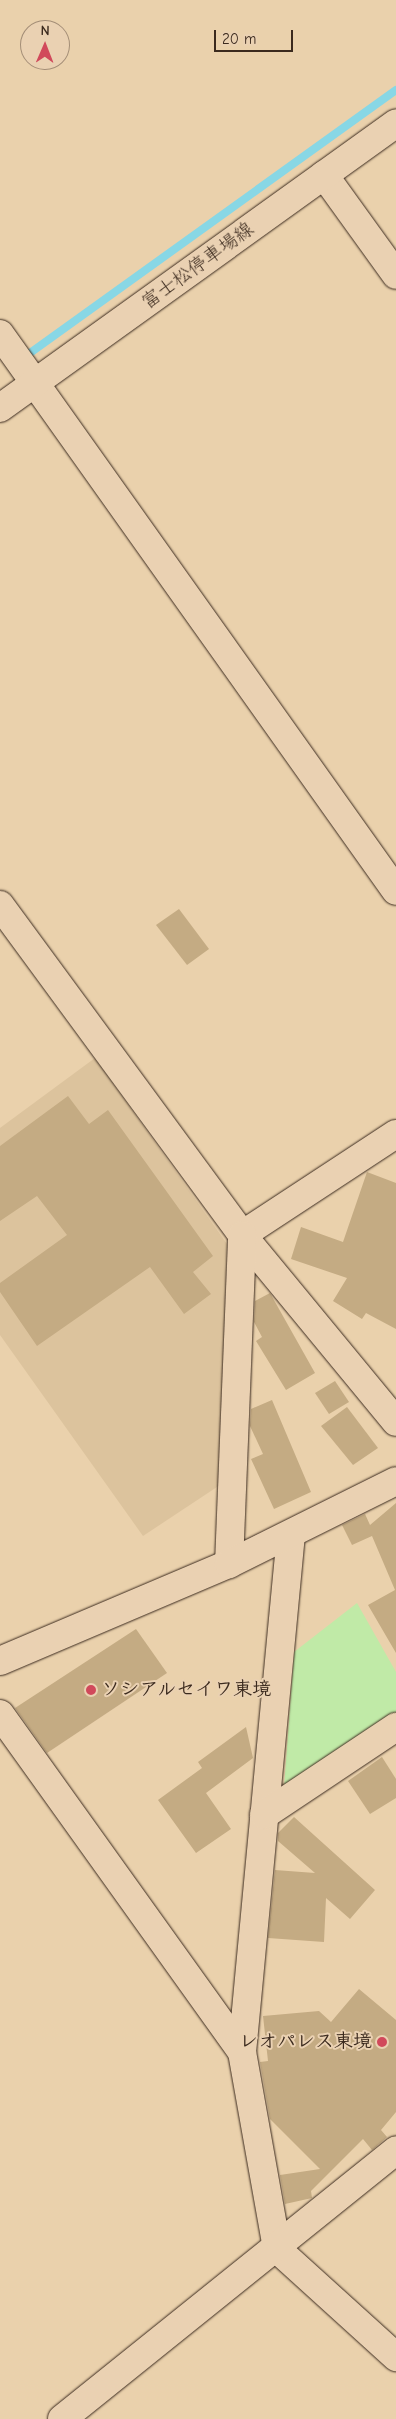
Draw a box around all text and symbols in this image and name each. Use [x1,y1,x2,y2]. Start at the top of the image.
north arrow [20,20,70,70]
scale bar [216,20,295,52]
text: N [41,22,50,39]
text: 20 m [222,30,256,48]
street label: 富士松停車場線 [137,218,259,314]
place label: ソシアルセイワ東境 [101,1679,272,1701]
marker: ソシアルセイワ東境 [85,1684,97,1696]
place label: レオパレス東境 [239,2031,372,2053]
marker: レオパレス東境 [376,2036,388,2048]

